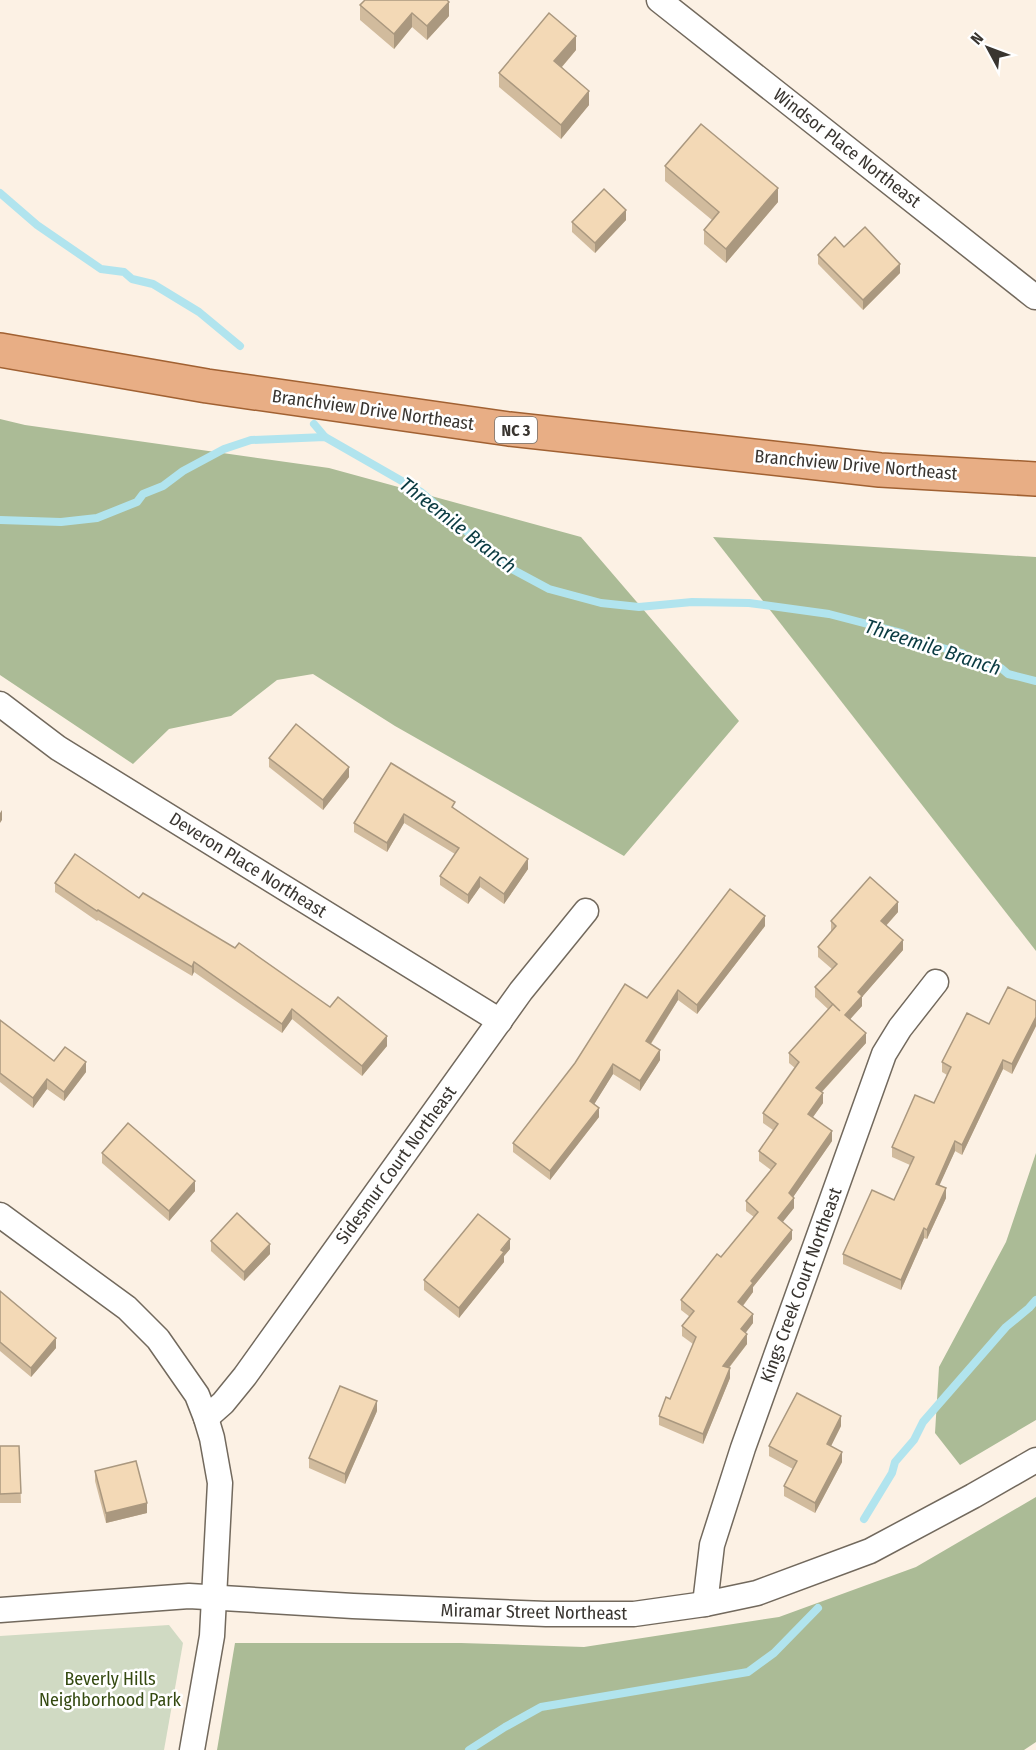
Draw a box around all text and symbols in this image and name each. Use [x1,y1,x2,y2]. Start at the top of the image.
north arrow [958,18,1018,78]
text: N [967,29,987,48]
street label: Windsor Place Northeast [769,84,925,212]
street label: Branchview Drive Northeast [271,385,476,435]
road number: NC 3 [495,417,537,443]
street label: Branchview Drive Northeast [754,445,959,485]
water label: Threemile Branch [395,472,521,578]
water label: Threemile Branch [862,614,1004,680]
street label: Deveron Place Northeast [165,808,331,922]
street label: Sidesmur Court Northeast [331,1081,461,1249]
street label: Kings Creek Court Northeast [755,1184,847,1386]
street label: Miramar Street Northeast [441,1599,628,1625]
park label: Beverly Hills Neighborhood Park [39,1668,182,1711]

